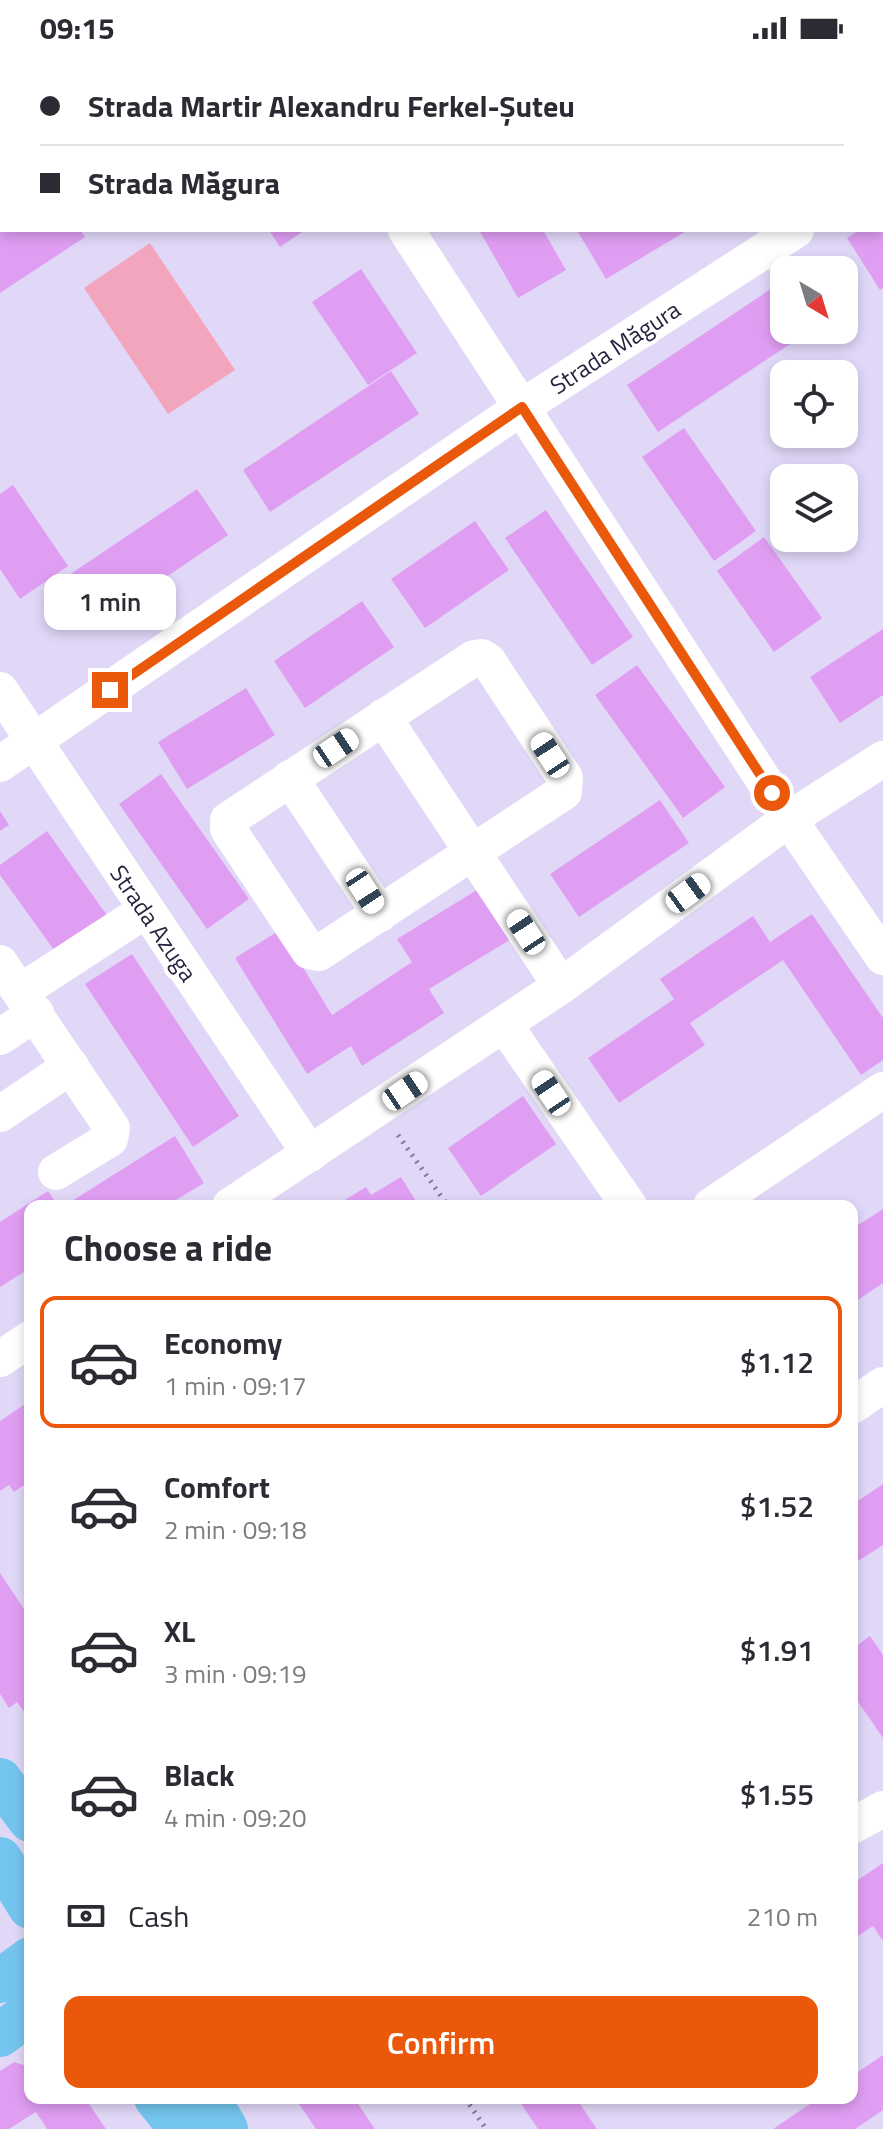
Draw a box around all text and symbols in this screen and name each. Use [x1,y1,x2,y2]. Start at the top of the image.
text: 09:15 [40,5,115,51]
text: Strada Martir Alexandru Ferkel-Șuteu [88,83,575,129]
text: Strada Măgura [88,160,280,206]
north arrow [770,256,858,344]
map controls [770,256,858,552]
street label: Strada Măgura [543,291,687,403]
button: locate [770,360,858,448]
button: layers [770,464,858,552]
callout: 1 min [44,574,176,630]
text: 1 min [79,582,141,621]
route end [92,672,128,708]
car [309,725,363,771]
car [527,728,573,782]
route start [754,775,790,811]
street label: Strada Azuga [102,857,206,989]
car [342,864,388,918]
car [662,869,714,917]
car [503,905,549,959]
car [528,1066,574,1120]
car [378,1068,432,1114]
text: Choose a ride [64,1220,272,1275]
text: Economy [164,1320,282,1366]
icon: car [68,1326,140,1398]
text: $1.12 [740,1339,814,1385]
text: 1 min · 09:17 [164,1366,307,1405]
text: Comfort [164,1464,270,1510]
icon: car [68,1470,140,1542]
text: $1.52 [740,1483,814,1529]
text: 2 min · 09:18 [164,1510,307,1549]
text: XL [164,1608,195,1654]
icon: car [68,1614,140,1686]
text: $1.91 [740,1627,814,1673]
text: 3 min · 09:19 [164,1654,307,1693]
text: Black [164,1752,235,1798]
icon: car [68,1758,140,1830]
text: $1.55 [740,1771,814,1817]
text: 4 min · 09:20 [164,1798,307,1837]
text: Cash [128,1893,189,1939]
icon: cash [64,1894,108,1938]
text: 210 m [747,1897,818,1936]
button: Confirm [64,1996,818,2088]

